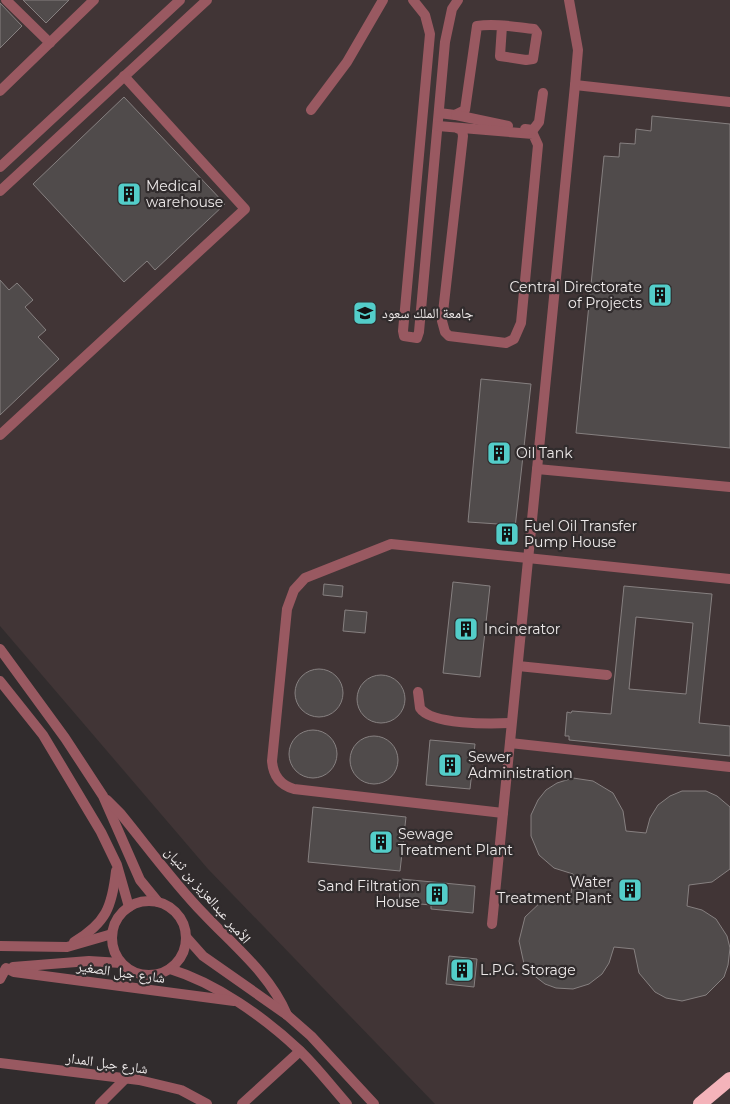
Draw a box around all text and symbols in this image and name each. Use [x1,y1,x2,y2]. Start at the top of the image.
place label: Medical warehouse [146,177,223,211]
building icon: Medical warehouse [116,181,142,207]
place label: Central Directorate of Projects [509,278,642,312]
building icon: Central Directorate of Projects [647,282,673,308]
school or university icon: جامعة الملك سعود [352,300,378,326]
place label: جامعة الملك سعود [382,304,474,322]
building icon: Oil Tank [486,440,512,466]
place label: Oil Tank [516,444,573,462]
place label: Fuel Oil Transfer Pump House [524,517,637,551]
building icon: Fuel Oil Transfer Pump House [494,521,520,547]
building icon: Incinerator [453,616,479,642]
place label: Incinerator [484,620,561,638]
place label: Sewer Administration [468,748,573,782]
building icon: Sewer Administration [437,752,463,778]
place label: Sewage Treatment Plant [398,825,513,859]
building icon: Sewage Treatment Plant [368,829,394,855]
street label: الأمير عبدالعزيز بن ثنيان [161,843,255,947]
place label: Water Treatment Plant [497,873,612,907]
place label: Sand Filtration House [318,877,420,911]
building icon: Water Treatment Plant [617,877,643,903]
building icon: Sand Filtration House [424,881,450,907]
street label: شارع جبل الصغير [75,957,166,988]
building icon: L.P.G. Storage [449,957,475,983]
place label: L.P.G. Storage [480,961,576,979]
street label: شارع جبل المدار [64,1048,149,1079]

